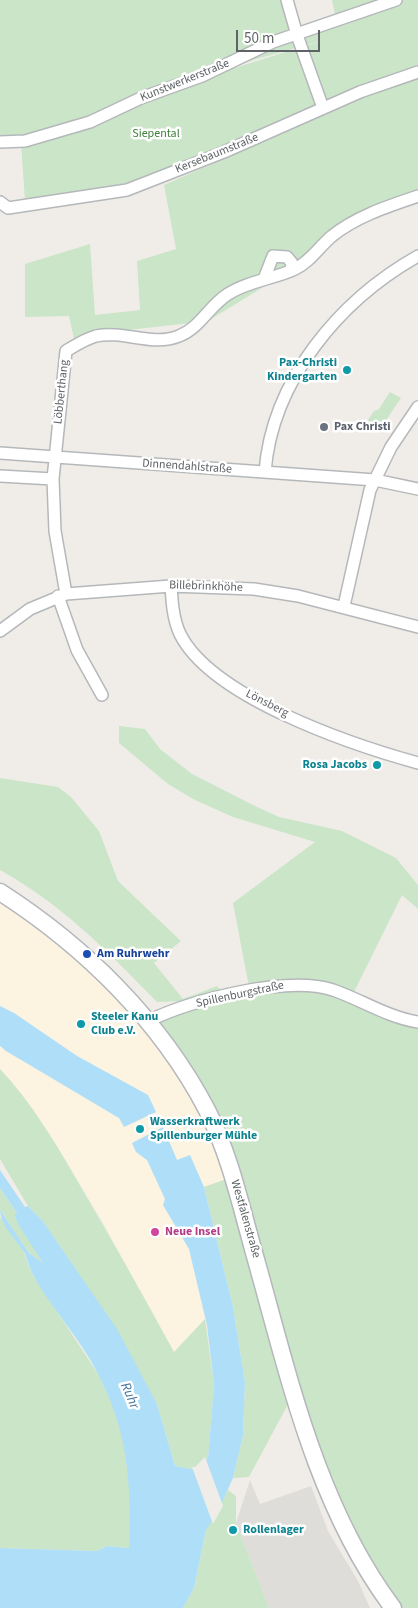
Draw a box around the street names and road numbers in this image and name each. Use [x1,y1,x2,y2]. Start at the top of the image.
street label: Kunstwerkerstraße [138,57,232,105]
street label: Kersebaumstraße [173,131,261,177]
street label: Löbberthang [51,359,73,425]
street label: Dinnendahlstraße [142,457,232,477]
street label: Billebrinkhöhe [169,579,243,595]
street label: Lönsberg [243,687,291,721]
street label: Spillenburgstraße [195,979,285,1011]
street label: Westfalenstraße [227,1178,263,1260]

